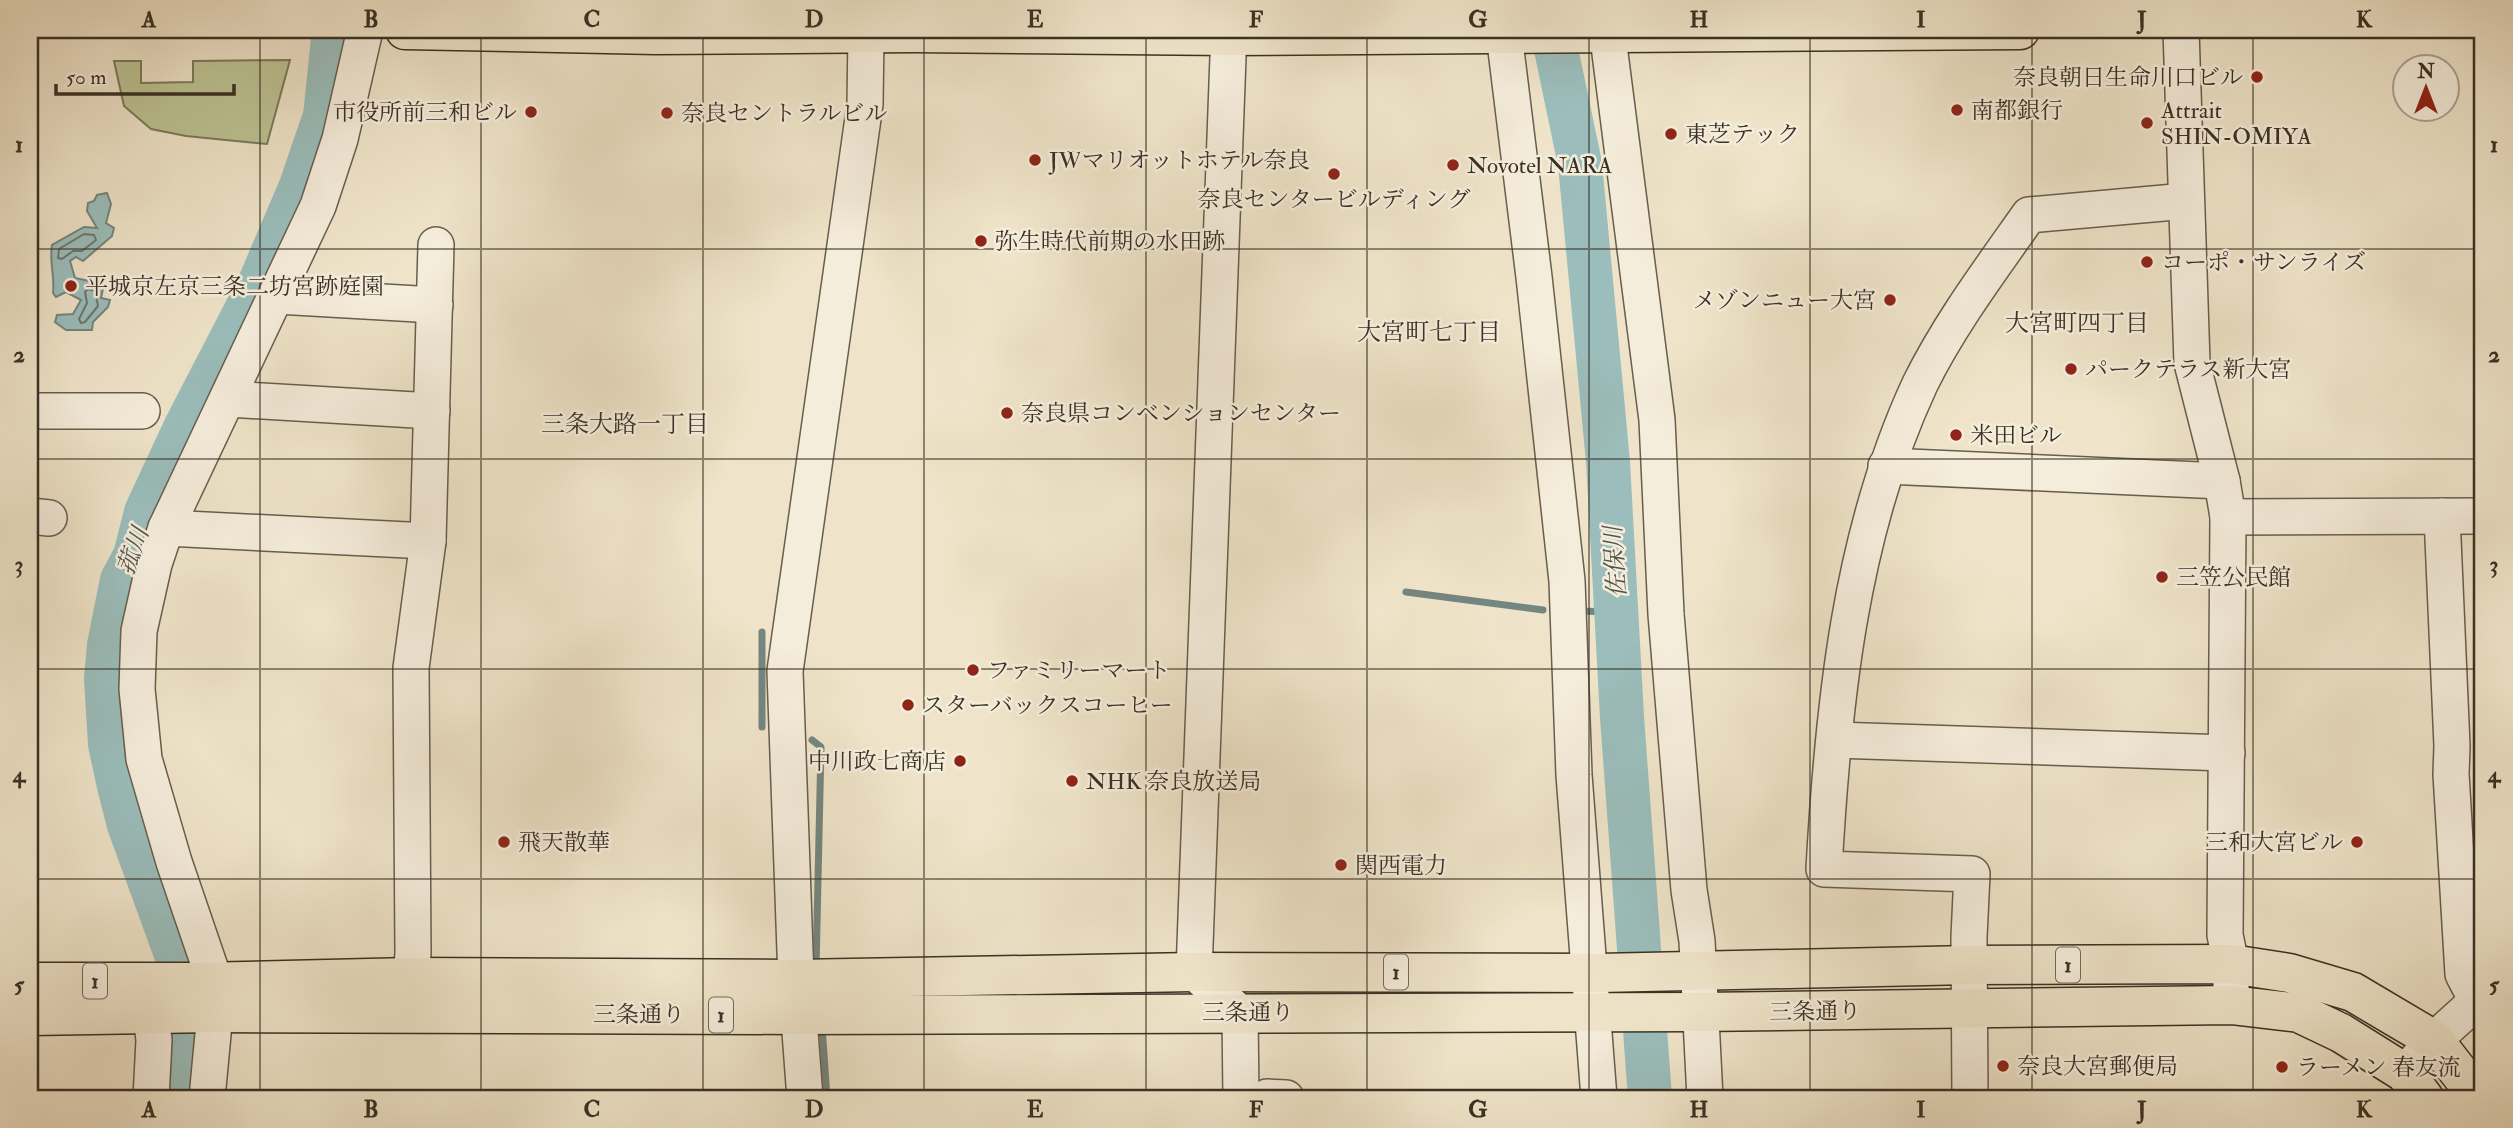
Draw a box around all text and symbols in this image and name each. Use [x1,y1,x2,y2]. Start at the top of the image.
text: A [141,5,157,34]
text: B [363,5,379,34]
text: C [584,5,600,34]
text: D [805,5,823,34]
text: E [1027,5,1044,34]
text: F [1249,5,1264,34]
text: G [1468,5,1488,34]
text: H [1690,5,1709,34]
text: I [1916,5,1926,34]
text: J [2136,5,2147,35]
text: K [2356,5,2373,34]
scale bar [56,52,234,96]
north arrow [2390,52,2460,122]
text: N [2416,60,2435,84]
place label: 奈良朝日生命川口ビル [2013,63,2243,92]
text: 50 m [66,64,107,91]
marker: 奈良朝日生命川口ビル [2249,69,2265,85]
place label: 南都銀行 [1971,96,2063,125]
place label: Attrait SHIN-OMIYA [2160,96,2312,151]
place label: 市役所前三和ビル [333,98,517,127]
place label: 奈良セントラルビル [681,99,887,128]
marker: 南都銀行 [1949,102,1965,118]
marker: 市役所前三和ビル [523,104,539,120]
marker: 奈良セントラルビル [659,105,675,121]
marker: Attrait SHIN-OMIYA [2139,115,2155,131]
place label: 東芝テック [1685,120,1800,149]
marker: 東芝テック [1663,126,1679,142]
text: 1 [15,130,23,159]
text: 1 [2490,130,2498,159]
place label: JWマリオットホテル奈良 [1048,146,1310,175]
place label: Novotel NARA [1467,151,1613,180]
marker: JWマリオットホテル奈良 [1027,152,1043,168]
marker: Novotel NARA [1445,157,1461,173]
marker: 奈良センタービルディング [1326,166,1342,182]
place label: 奈良センタービルディング [1198,185,1470,214]
place label: 弥生時代前期の水田跡 [995,227,1225,256]
marker: 弥生時代前期の水田跡 [973,233,989,249]
place label: コーポ・サンライズ [2161,248,2366,277]
marker: コーポ・サンライズ [2139,254,2155,270]
place label: 平城京左京三条二坊宮跡庭園 [85,272,384,301]
marker: 平城京左京三条二坊宮跡庭園 [63,278,79,294]
place label: メゾンニュー大宮 [1693,286,1876,315]
marker: メゾンニュー大宮 [1882,292,1898,308]
district label: 大宮町四丁目 [2005,308,2149,339]
district label: 大宮町七丁目 [1357,317,1501,348]
text: 2 [13,340,25,369]
text: 2 [2488,340,2500,369]
place label: パークテラス新大宮 [2085,355,2291,384]
marker: パークテラス新大宮 [2063,361,2079,377]
place label: 奈良県コンベンションセンター [1021,399,1341,428]
marker: 奈良県コンベンションセンター [999,405,1015,421]
district label: 三条大路一丁目 [541,409,709,440]
place label: 米田ビル [1970,421,2062,450]
marker: 米田ビル [1948,427,1964,443]
water label: 菰川 [111,520,157,579]
water label: 佐保川 [1597,522,1633,599]
text: 3 [15,550,23,579]
text: 3 [2490,550,2498,579]
place label: 三笠公民館 [2176,563,2291,592]
marker: 三笠公民館 [2154,569,2170,585]
place label: ファミリーマート [987,656,1171,685]
marker: ファミリーマート [965,662,981,678]
place label: スターバックスコーヒー [922,691,1173,720]
marker: スターバックスコーヒー [900,697,916,713]
place label: 中川政七商店 [808,747,946,776]
marker: 中川政七商店 [952,753,968,769]
text: 4 [12,760,27,789]
text: 4 [2487,760,2502,789]
place label: NHK 奈良放送局 [1086,767,1261,796]
marker: NHK 奈良放送局 [1064,773,1080,789]
place label: 飛天散華 [518,828,610,857]
place label: 三和大宮ビル [2205,828,2343,857]
marker: 飛天散華 [496,834,512,850]
marker: 三和大宮ビル [2349,834,2365,850]
place label: 関西電力 [1355,851,1447,880]
marker: 関西電力 [1333,857,1349,873]
road number: 1 [2056,948,2080,982]
road number: 1 [1384,954,1408,990]
road number: 1 [83,964,107,998]
text: 5 [14,970,25,999]
text: 5 [2489,970,2500,999]
street label: 三条通り [1769,996,1861,1027]
road number: 1 [709,998,733,1032]
street label: 三条通り [1202,998,1294,1027]
street label: 三条通り [593,1000,685,1029]
place label: 奈良大宮郵便局 [2017,1052,2178,1081]
place label: ラーメン 春友流 [2296,1053,2461,1082]
marker: 奈良大宮郵便局 [1995,1058,2011,1074]
marker: ラーメン 春友流 [2274,1059,2290,1075]
text: A [141,1095,157,1124]
text: B [363,1095,379,1124]
text: C [584,1095,600,1124]
text: D [805,1095,823,1124]
text: E [1027,1095,1044,1124]
text: F [1249,1095,1264,1124]
text: G [1468,1095,1488,1124]
text: H [1690,1095,1709,1124]
text: I [1916,1095,1926,1124]
text: J [2136,1095,2147,1125]
text: K [2356,1095,2373,1124]

